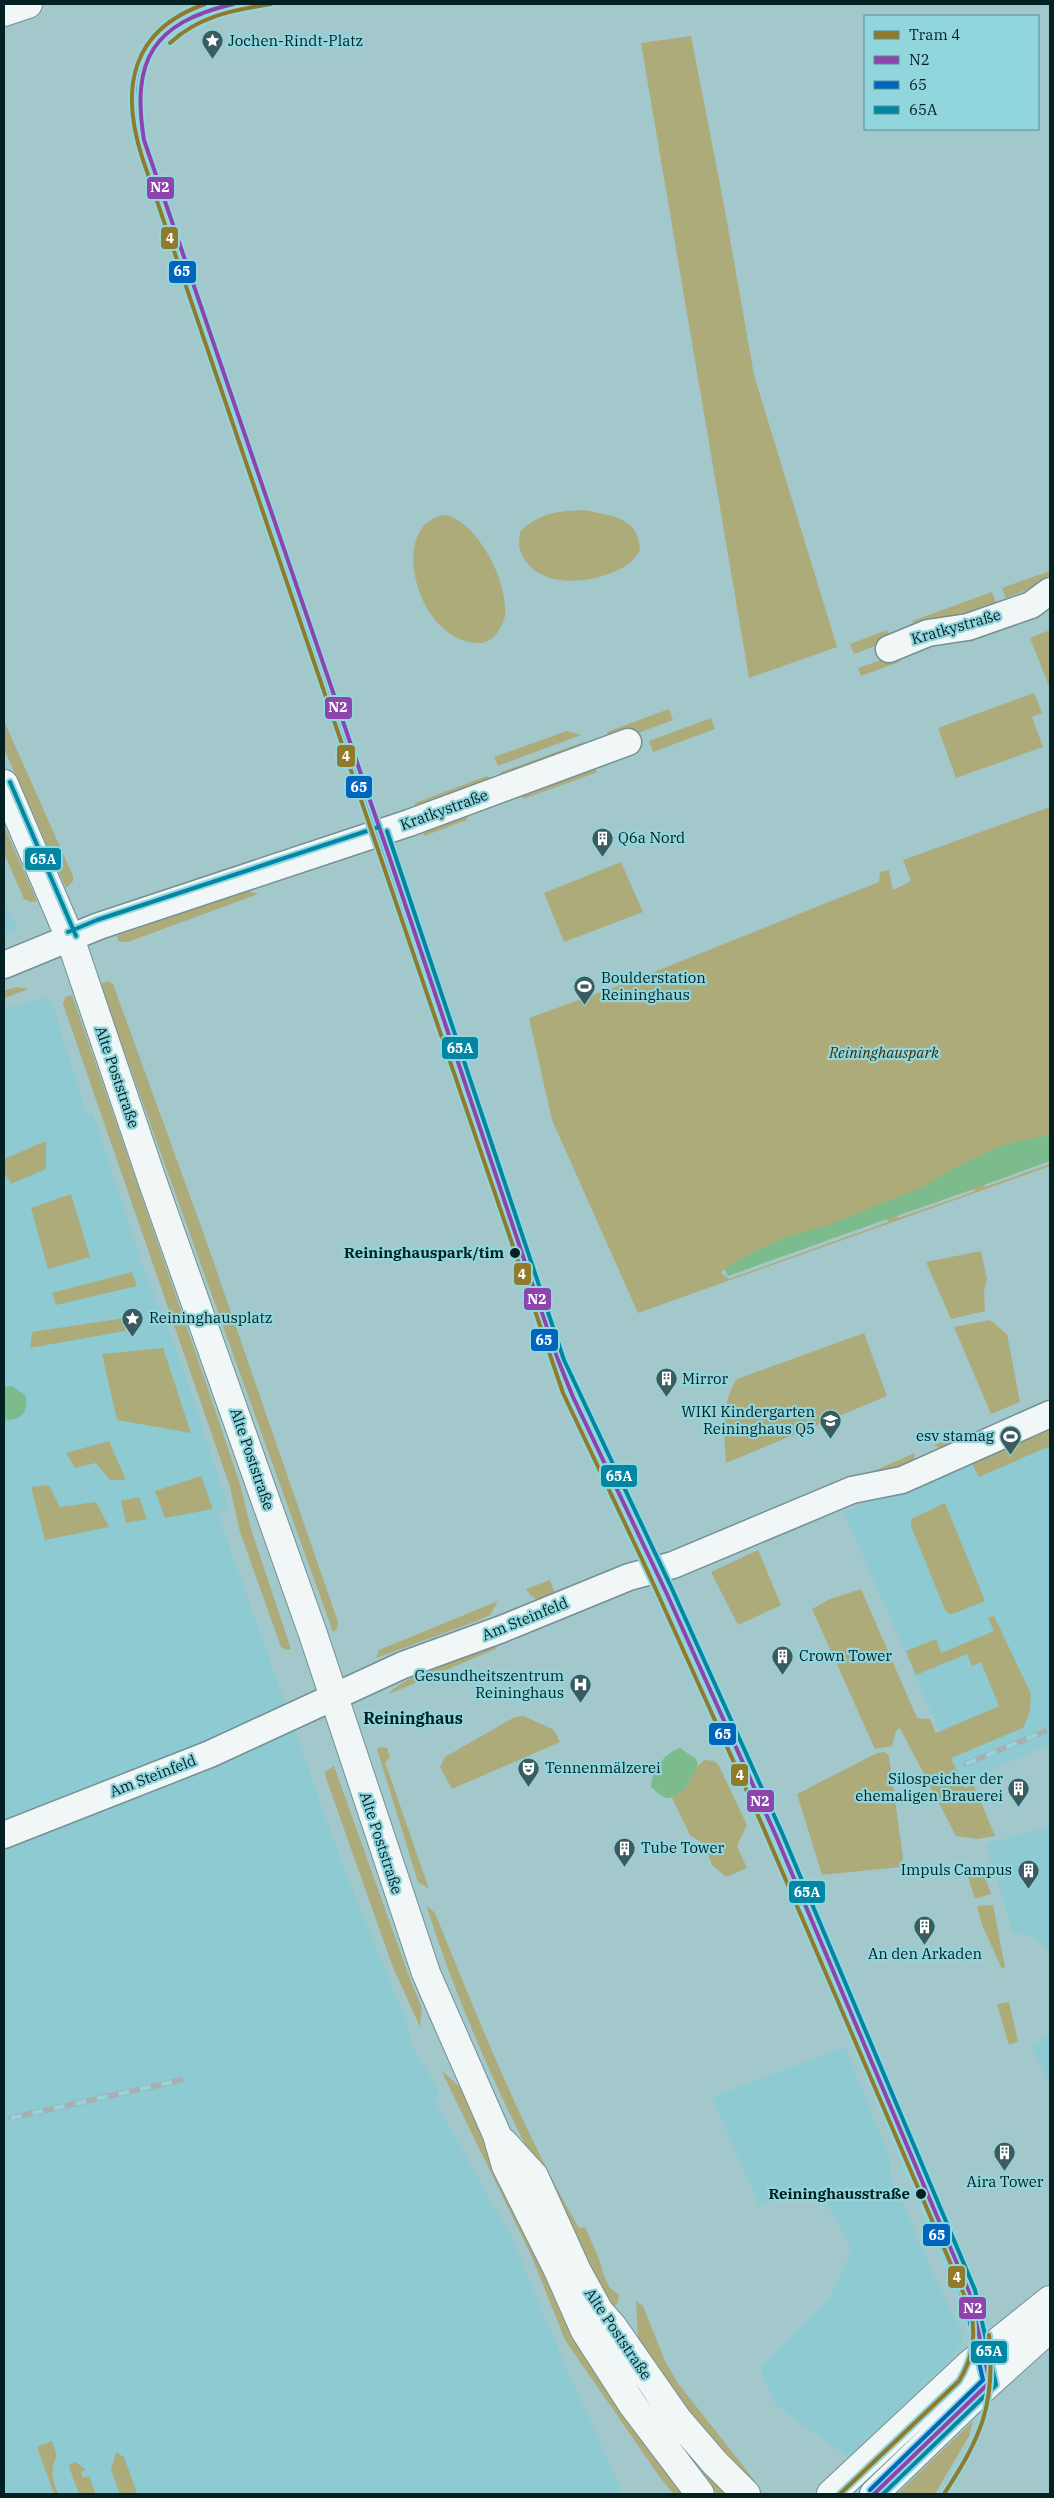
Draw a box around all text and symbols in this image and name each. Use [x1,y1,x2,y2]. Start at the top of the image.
legend [864,15,1039,130]
text: Tram 4 [909,25,960,44]
place icon: Jochen-Rindt-Platz [200,29,224,60]
place label: Jochen-Rindt-Platz [228,31,363,50]
text: N2 [909,50,930,69]
text: 65 [909,75,927,94]
text: 65A [909,100,938,119]
line badge: N2 [146,176,175,200]
text: N2 [150,178,170,196]
line badge: 4 [160,226,179,250]
text: 4 [166,229,174,247]
line badge: 65 [168,260,197,284]
text: 65 [174,262,190,280]
street label: Kratkystraße [909,605,1003,648]
line badge: N2 [324,696,353,720]
text: N2 [328,698,348,716]
line badge: 4 [336,744,356,768]
text: 4 [342,747,350,765]
line badge: 65 [345,775,373,799]
text: 65 [351,778,367,796]
street label: Kratkystraße [397,785,490,834]
building icon: Q6a Nord [590,826,614,857]
place label: Q6a Nord [618,828,685,847]
line badge: 65A [24,847,62,871]
text: 65A [30,850,57,868]
place label: Boulderstation Reininghaus [601,968,706,1004]
sports icon: Boulderstation Reininghaus [573,975,597,1006]
street label: Alte Poststraße [91,1023,144,1130]
line badge: 65A [441,1036,479,1060]
text: 65A [447,1039,474,1057]
park label: Reininghauspark [828,1043,939,1062]
place label: Reininghauspark/tim [344,1243,504,1262]
marker: Reininghauspark/tim [508,1246,522,1260]
line badge: 4 [513,1262,532,1286]
text: 4 [518,1265,526,1283]
line badge: N2 [523,1287,552,1311]
text: N2 [527,1290,547,1308]
place icon: Reininghausplatz [121,1306,145,1337]
place label: Reininghausplatz [149,1308,272,1327]
line badge: 65 [530,1328,559,1352]
text: 65 [536,1331,552,1349]
building icon: Mirror [654,1367,678,1398]
place label: Mirror [682,1369,729,1388]
place label: WIKI Kindergarten Reininghaus Q5 [681,1402,815,1438]
street label: Alte Poststraße [226,1405,279,1512]
school or university icon: WIKI Kindergarten Reininghaus Q5 [819,1409,843,1440]
sports icon: esv stamag [998,1424,1022,1455]
place label: esv stamag [916,1426,994,1445]
line badge: 65A [600,1464,638,1488]
text: 65A [606,1467,633,1485]
street label: Am Steinfeld [479,1593,571,1644]
building icon: Crown Tower [771,1644,795,1675]
place label: Crown Tower [799,1646,892,1665]
place label: Gesundheitszentrum Reininghaus [414,1666,564,1702]
hospital icon: Gesundheitszentrum Reininghaus [568,1673,592,1704]
district label: Reininghaus [363,1708,463,1728]
line badge: 65 [708,1722,737,1746]
text: 65 [715,1725,731,1743]
street label: Am Steinfeld [107,1750,199,1801]
theatre icon: Tennenmälzerei [517,1756,541,1787]
place label: Tennenmälzerei [545,1758,661,1777]
line badge: 4 [730,1763,749,1787]
text: 4 [736,1766,744,1784]
place label: Silospeicher der ehemaligen Brauerei [855,1769,1003,1805]
building icon: Silospeicher der ehemaligen Brauerei [1007,1776,1031,1807]
street label: Alte Poststraße [356,1789,407,1896]
line badge: N2 [746,1789,775,1813]
text: N2 [750,1792,770,1810]
building icon: Tube Tower [613,1836,637,1867]
place label: Tube Tower [641,1838,724,1857]
building icon: Impuls Campus [1016,1858,1040,1889]
place label: Impuls Campus [901,1860,1012,1879]
line badge: 65A [788,1880,826,1904]
text: 65A [794,1883,821,1901]
building icon: An den Arkaden [913,1914,937,1945]
place label: An den Arkaden [868,1944,983,1963]
building icon: Aira Tower [993,2141,1017,2172]
place label: Aira Tower [966,2172,1044,2191]
place label: Reininghausstraße [768,2184,910,2203]
marker: Reininghausstraße [914,2187,928,2201]
line badge: 65 [922,2223,951,2247]
text: 65 [929,2226,945,2244]
line badge: 4 [947,2265,966,2289]
text: 4 [953,2268,961,2286]
street label: Alte Poststraße [581,2284,656,2383]
line badge: N2 [958,2296,987,2320]
text: N2 [963,2299,983,2317]
line badge: 65A [970,2340,1008,2364]
text: 65A [976,2342,1003,2360]

